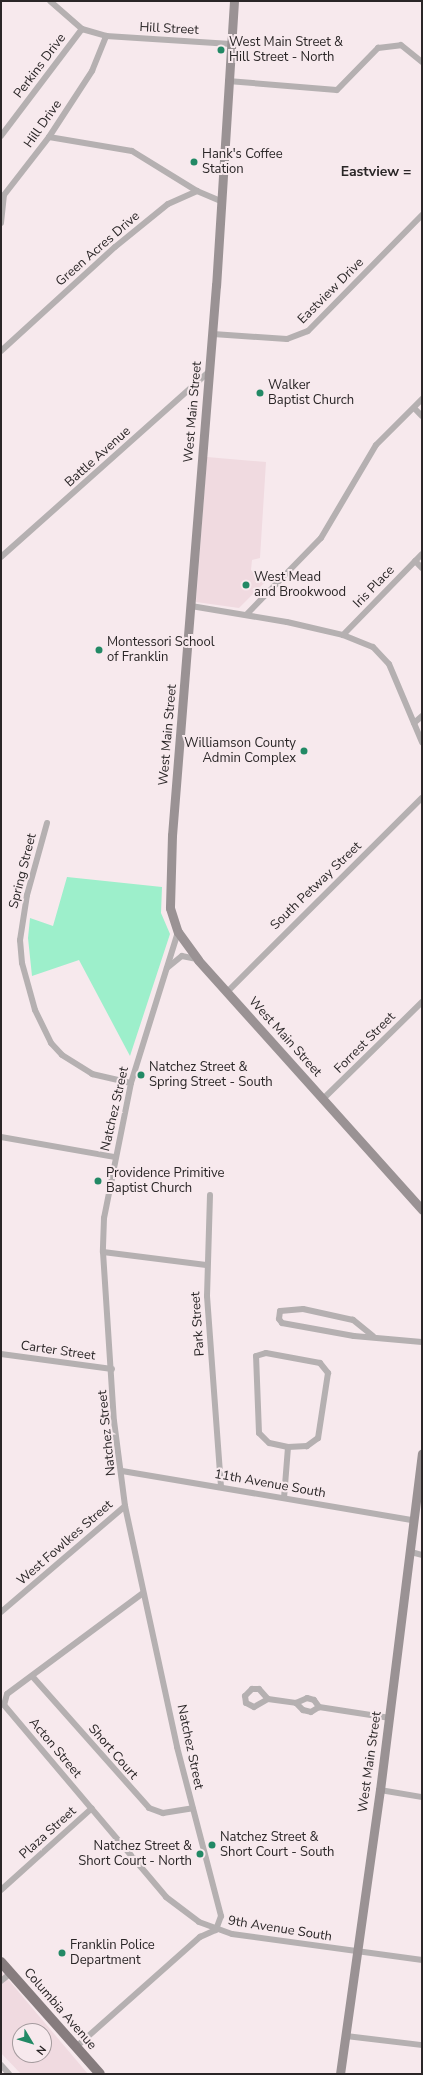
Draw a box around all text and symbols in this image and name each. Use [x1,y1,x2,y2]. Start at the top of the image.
street label: Hill Street [139,20,199,38]
street label: Perkins Drive [11,31,69,101]
place label: West Main Street & Hill Street - North [229,35,343,66]
marker: West Main Street & Hill Street - North [216,45,226,55]
street label: Hill Drive [21,97,65,151]
place label: Hank's Coffee Station [202,147,283,178]
marker: Hank's Coffee Station [189,157,199,167]
district label: Eastview = [341,164,411,180]
street label: Green Acres Drive [53,208,143,290]
street label: Eastview Drive [295,255,367,327]
street label: West Main Street [181,361,205,463]
place label: Walker Baptist Church [268,378,354,409]
marker: Walker Baptist Church [255,388,265,398]
street label: Battle Avenue [62,423,134,491]
street label: Iris Place [350,563,398,611]
place label: West Mead and Brookwood [254,570,346,601]
marker: West Mead and Brookwood [241,580,251,590]
place label: Montessori School of Franklin [107,635,215,666]
marker: Montessori School of Franklin [94,645,104,655]
street label: West Main Street [156,684,180,786]
place label: Williamson County Admin Complex [184,736,296,767]
marker: Williamson County Admin Complex [299,746,309,756]
street label: Spring Street [6,832,40,910]
street label: South Petway Street [267,839,365,933]
street label: West Main Street [245,994,325,1080]
street label: Forrest Street [331,1009,399,1077]
place label: Natchez Street & Spring Street - South [149,1060,273,1091]
street label: Natchez Street [98,1065,132,1153]
marker: Natchez Street & Spring Street - South [136,1070,146,1080]
place label: Providence Primitive Baptist Church [106,1166,225,1197]
marker: Providence Primitive Baptist Church [93,1176,103,1186]
street label: Park Street [188,1291,208,1357]
street label: Carter Street [20,1338,96,1364]
street label: Natchez Street [95,1389,119,1477]
street label: 11th Avenue South [213,1467,327,1501]
street label: West Fowlkes Street [14,1497,116,1589]
street label: Natchez Street [173,1703,207,1791]
street label: West Main Street [355,1711,385,1813]
street label: Acton Street [25,1715,85,1781]
street label: Short Court [85,1721,141,1783]
street label: Plaza Street [17,1804,79,1862]
place label: Natchez Street & Short Court - South [220,1830,335,1861]
place label: Natchez Street & Short Court - North [78,1839,192,1870]
marker: Natchez Street & Short Court - South [207,1840,217,1850]
marker: Natchez Street & Short Court - North [195,1849,205,1859]
street label: 9th Avenue South [227,1913,333,1945]
place label: Franklin Police Department [70,1938,155,1969]
marker: Franklin Police Department [57,1948,67,1958]
street label: Columbia Avenue [20,1965,100,2053]
north arrow [12,2023,52,2063]
text: N [33,2042,50,2058]

